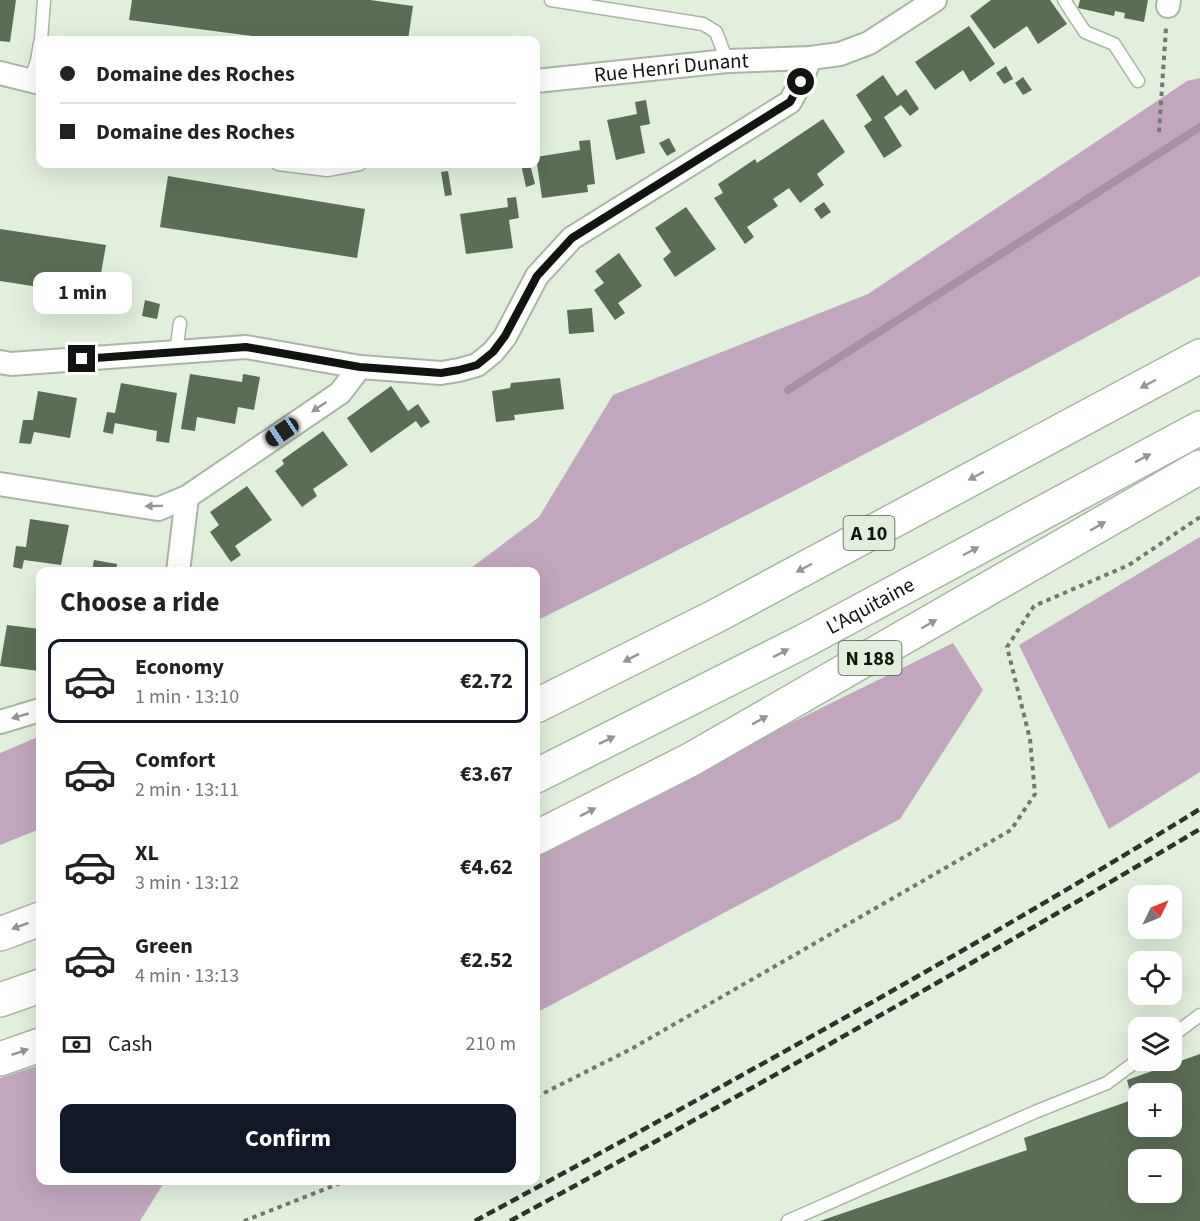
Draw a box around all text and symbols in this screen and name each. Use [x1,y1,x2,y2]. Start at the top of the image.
street label: Rue Henri Dunant [592,45,749,90]
text: Domaine des Roches [96,58,295,90]
route start [787,68,814,95]
text: Domaine des Roches [96,116,295,148]
callout: 1 min [32,272,132,314]
text: 1 min [58,279,107,307]
route end [68,345,95,372]
one-way arrow [1140,379,1157,389]
one-way arrow [311,401,327,412]
car [262,414,302,450]
one-way arrow [1134,454,1152,464]
one-way arrow [968,471,985,481]
one-way arrow [144,502,163,511]
road number: A 10 [844,516,894,550]
one-way arrow [1090,521,1107,531]
one-way arrow [963,546,980,556]
one-way arrow [796,563,813,573]
street label: L'Aquitaine [820,570,920,642]
text: Choose a ride [60,583,220,622]
one-way arrow [921,618,937,629]
road number: N 188 [838,641,902,675]
one-way arrow [772,648,789,657]
text: Economy [135,651,224,683]
one-way arrow [623,653,640,662]
icon: car [63,654,117,708]
text: €2.72 [460,665,513,697]
text: 1 min · 13:10 [135,683,239,711]
one-way arrow [11,712,29,721]
one-way arrow [752,715,769,725]
one-way arrow [598,736,615,745]
text: Comfort [135,744,216,776]
icon: car [63,747,117,801]
text: €3.67 [460,758,513,790]
text: 2 min · 13:11 [135,776,239,804]
one-way arrow [579,807,596,817]
text: XL [135,837,159,869]
icon: car [63,840,117,894]
text: €4.62 [460,851,513,883]
text: 3 min · 13:12 [135,869,239,897]
north arrow [1128,885,1182,939]
map controls [1128,885,1182,1203]
one-way arrow [11,922,29,932]
text: Green [135,930,193,962]
icon: car [63,933,117,987]
text: €2.52 [460,944,513,976]
button: locate [1128,951,1182,1005]
text: 4 min · 13:13 [135,962,239,990]
button: layers [1128,1017,1182,1071]
icon: cash [60,1028,93,1061]
text: Cash [108,1028,153,1060]
text: 210 m [466,1030,516,1058]
one-way arrow [11,1046,29,1056]
button: + [1128,1083,1182,1137]
button: Confirm [60,1104,516,1173]
button: − [1128,1149,1182,1203]

